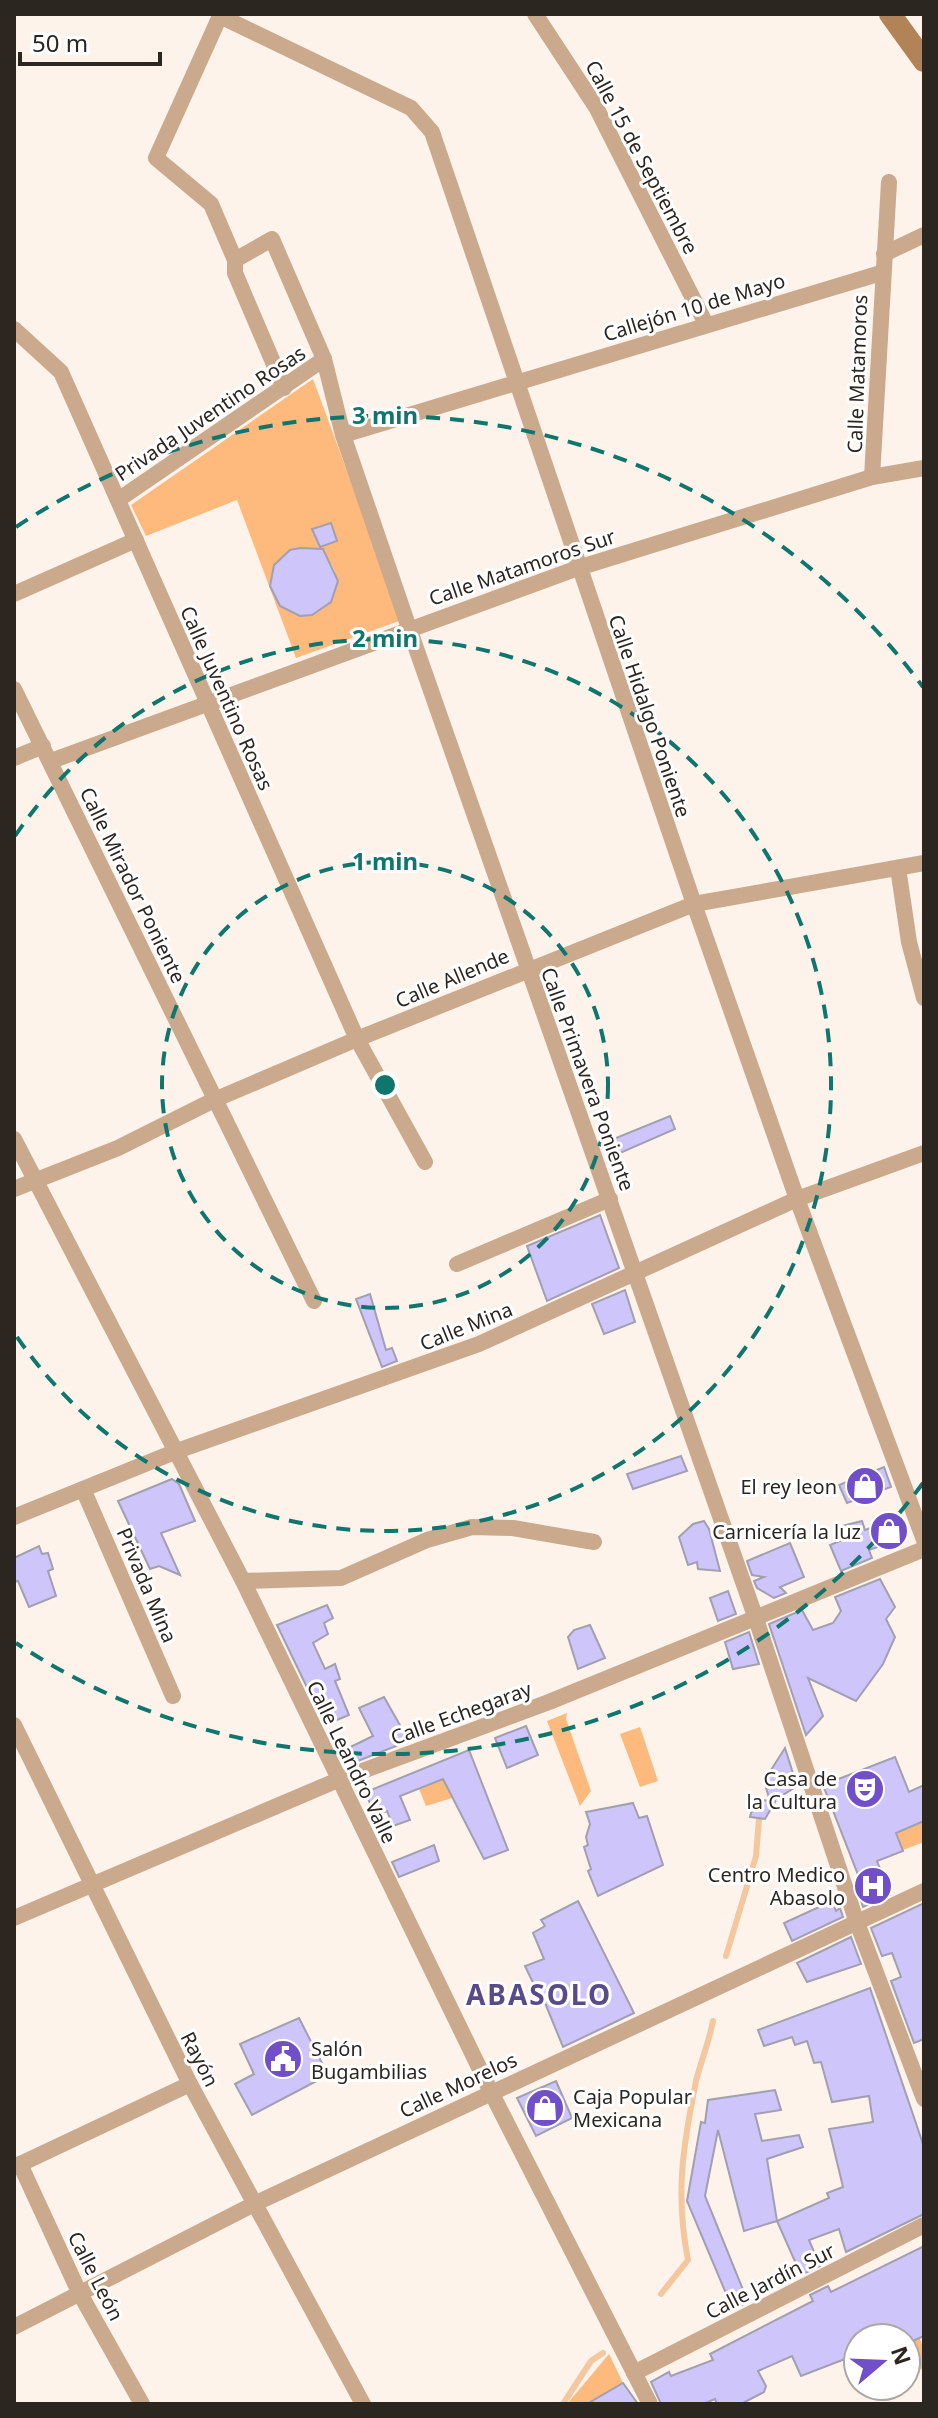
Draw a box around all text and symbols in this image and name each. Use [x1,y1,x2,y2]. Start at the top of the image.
scale bar [20,16,160,66]
text: 50 m [32,26,88,59]
street label: Calle 15 de Septiembre [579,55,705,259]
street label: Callejón 10 de Mayo [600,266,788,348]
street label: Calle Matamoros [841,294,873,454]
street label: Privada Juventino Rosas [110,339,310,487]
text: 3 min [352,398,418,431]
street label: Calle Matamoros Sur [425,522,619,612]
street label: Calle Juventino Rosas [174,601,280,795]
street label: Calle Hidalgo Poniente [603,611,697,821]
text: 2 min [352,621,418,654]
street label: Calle Mirador Poniente [74,783,192,987]
text: 1 min [352,844,418,877]
street label: Calle Allende [391,942,513,1014]
street label: Calle Primavera Poniente [535,964,641,1194]
centre of rings [371,1071,399,1099]
street label: Calle Mina [416,1295,516,1357]
shop icon: El rey leon [844,1465,886,1507]
place label: El rey leon [740,1473,837,1500]
shop icon: Carnicería la luz [868,1510,910,1552]
place label: Carnicería la luz [712,1518,861,1545]
street label: Privada Mina [111,1523,183,1647]
street label: Calle Echegaray [387,1675,536,1751]
street label: Calle Leandro Valle [301,1676,403,1848]
place label: Casa de la Cultura [747,1765,837,1815]
theatre icon: Casa de la Cultura [844,1768,886,1810]
place label: Centro Medico Abasolo [708,1861,845,1911]
hospital icon: Centro Medico Abasolo [852,1865,894,1907]
district label: ABASOLO [466,1975,612,2013]
street label: Rayón [175,2027,225,2091]
place label: Salón Bugambilias [311,2035,427,2085]
public building icon: Salón Bugambilias [262,2038,304,2080]
street label: Calle Morelos [395,2046,521,2124]
place label: Caja Popular Mexicana [573,2083,692,2133]
shop icon: Caja Popular Mexicana [524,2087,566,2129]
street label: Calle León [62,2227,130,2325]
street label: Calle Jardín Sur [701,2237,839,2325]
north arrow [842,2322,922,2402]
text: N [885,2342,919,2369]

